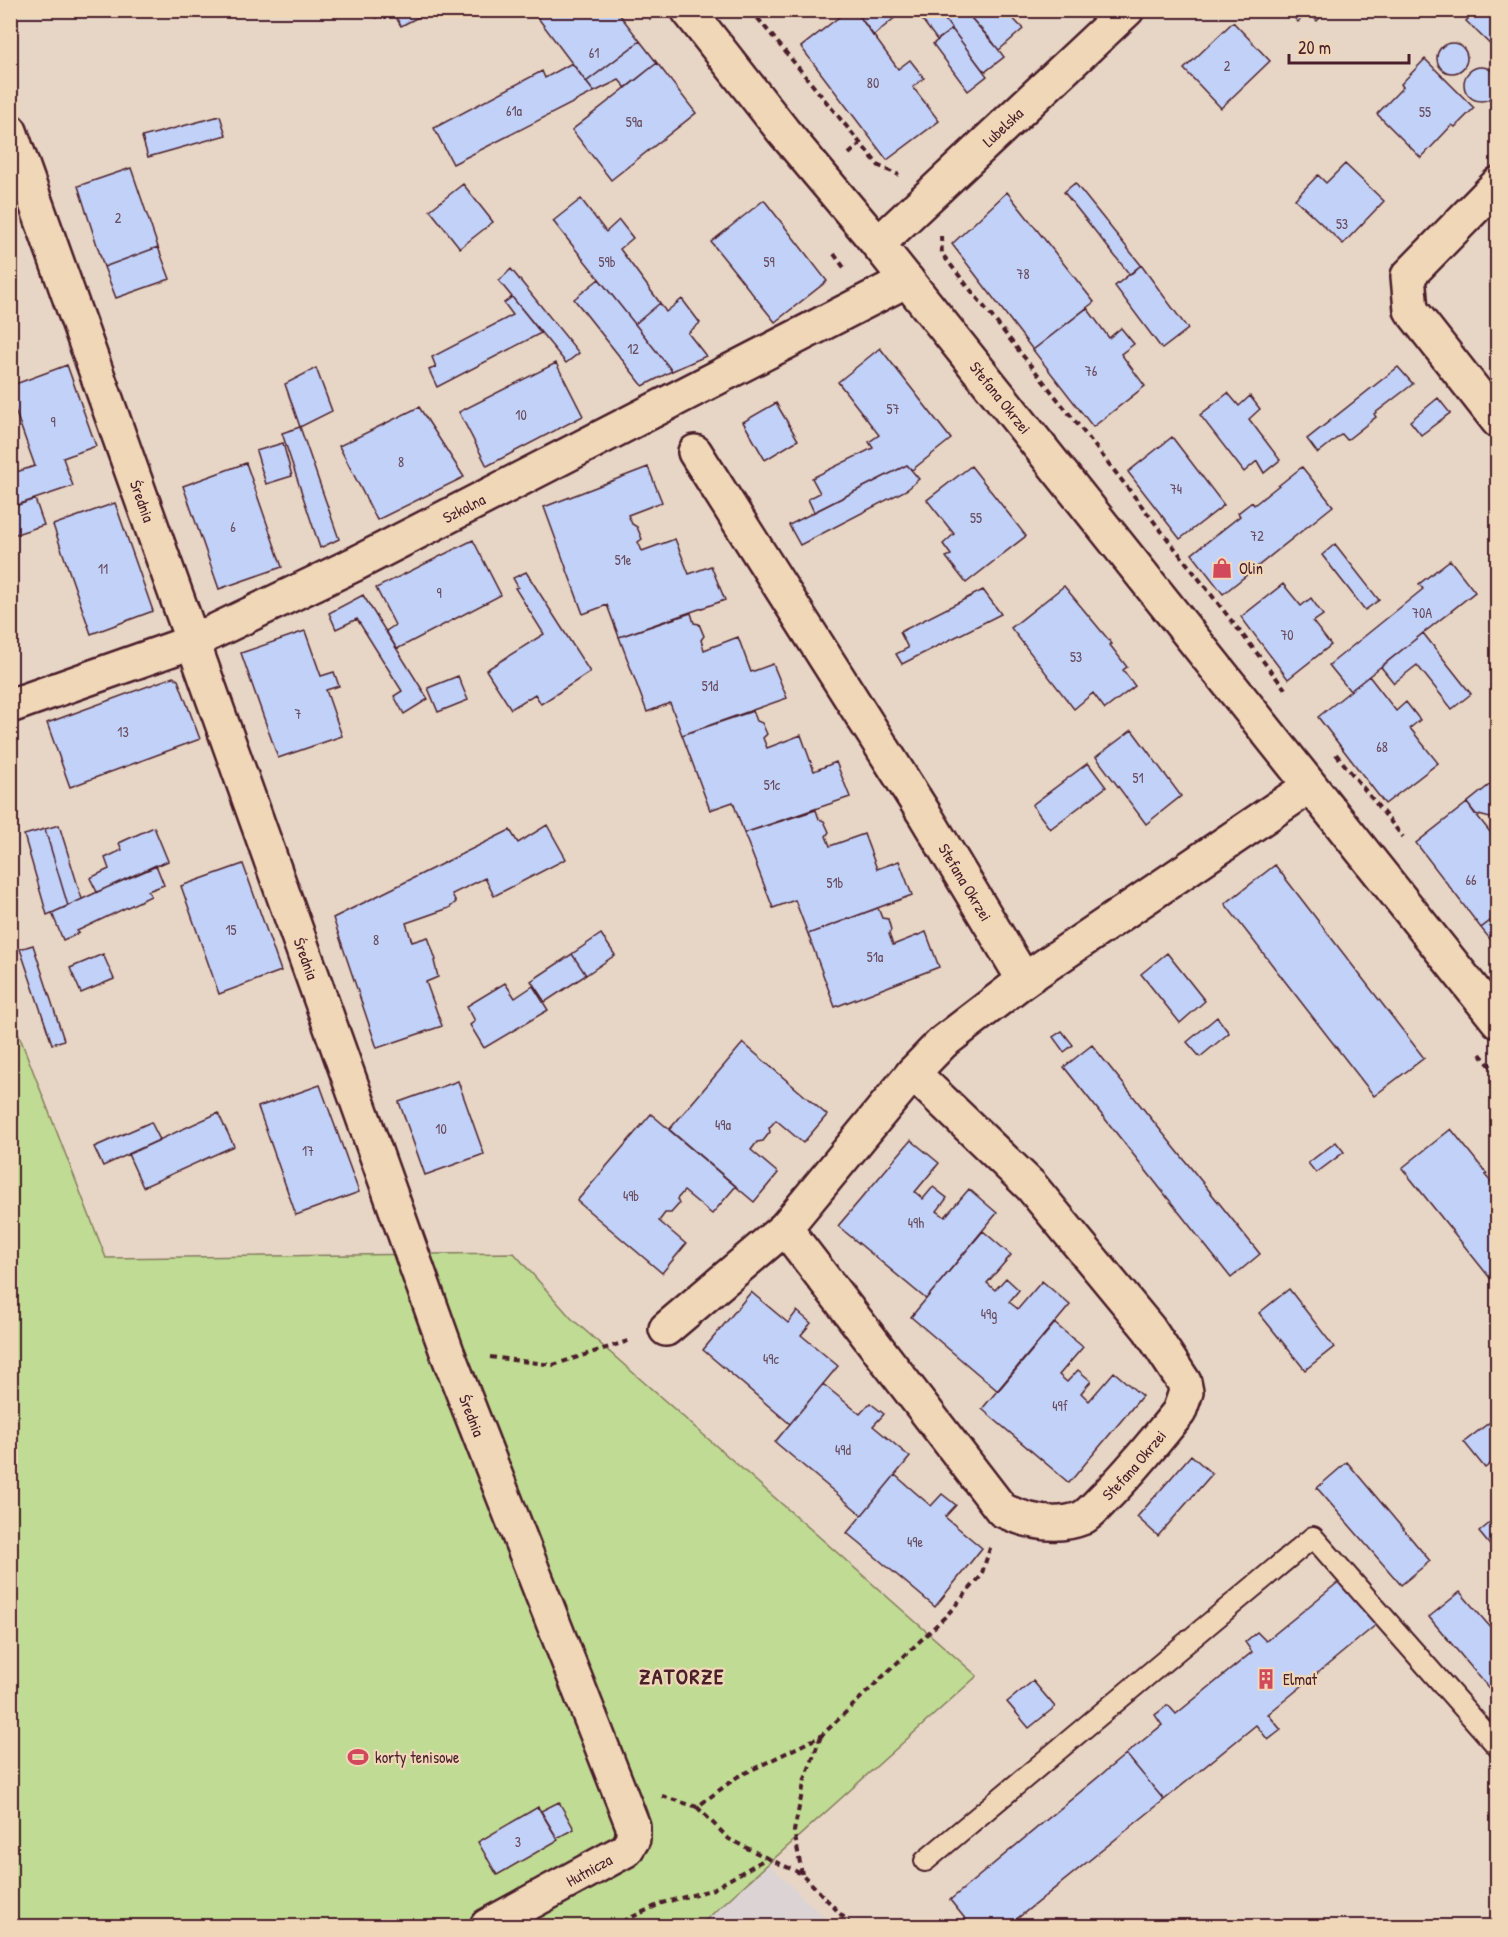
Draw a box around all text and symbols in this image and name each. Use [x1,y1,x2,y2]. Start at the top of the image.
scale bar [1289,27,1409,65]
text: 20 m [1298,35,1331,60]
house number: 61 [589,43,599,62]
house number: 2 [1224,56,1231,75]
house number: 80 [867,73,879,92]
house number: 61a [506,101,523,120]
street label: Lubelska [977,102,1028,152]
house number: 55 [1419,102,1431,121]
house number: 59a [626,112,643,131]
house number: 2 [115,208,122,227]
house number: 53 [1336,214,1348,233]
house number: 59b [599,252,616,271]
house number: 59 [763,252,775,271]
house number: 78 [1017,264,1030,283]
house number: 12 [627,339,639,358]
street label: Stefana Okrzei [965,357,1036,438]
house number: 76 [1085,361,1098,380]
house number: 57 [887,399,899,418]
house number: 10 [515,405,527,424]
house number: 9 [50,412,56,431]
house number: 8 [398,452,404,471]
street label: Średnia [125,477,160,525]
house number: 74 [1170,479,1182,498]
street label: Szkolna [439,488,489,528]
house number: 55 [970,508,982,527]
house number: 6 [230,517,236,536]
house number: 72 [1250,526,1264,545]
house number: 51e [615,550,632,569]
shop icon: Olin [1210,556,1234,580]
place label: Olin [1239,557,1263,579]
house number: 11 [98,559,108,578]
house number: 9 [436,583,442,602]
house number: 70A [1412,603,1432,622]
house number: 70 [1280,625,1294,644]
house number: 53 [1070,647,1082,666]
house number: 51d [702,676,719,695]
house number: 7 [295,704,302,723]
house number: 13 [117,722,129,741]
house number: 68 [1376,737,1388,756]
house number: 51 [1132,768,1144,787]
house number: 51c [764,775,781,794]
street label: Stefana Okrzei [933,839,997,925]
house number: 66 [1465,870,1477,889]
house number: 51b [827,873,844,892]
house number: 15 [225,920,237,939]
house number: 8 [373,930,379,949]
street label: Średnia [289,935,324,983]
house number: 51a [867,947,884,966]
house number: 49a [715,1115,731,1134]
house number: 10 [435,1119,447,1138]
house number: 17 [302,1141,314,1160]
house number: 49b [623,1186,639,1205]
house number: 49h [908,1213,924,1232]
house number: 49g [981,1304,997,1324]
house number: 49c [763,1349,779,1368]
street label: Średnia [454,1391,490,1440]
house number: 49f [1052,1396,1068,1415]
street label: Stefana Okrzei [1097,1425,1171,1505]
house number: 49d [835,1440,851,1459]
house number: 49e [907,1532,923,1551]
district label: ZATORZE [639,1661,725,1691]
building icon: Elmat [1254,1667,1278,1691]
place label: Elmat [1283,1668,1317,1690]
sports icon: korty tenisowe [346,1745,370,1769]
place label: korty tenisowe [375,1746,460,1768]
house number: 3 [515,1832,521,1851]
street label: Hutnicza [562,1848,616,1892]

